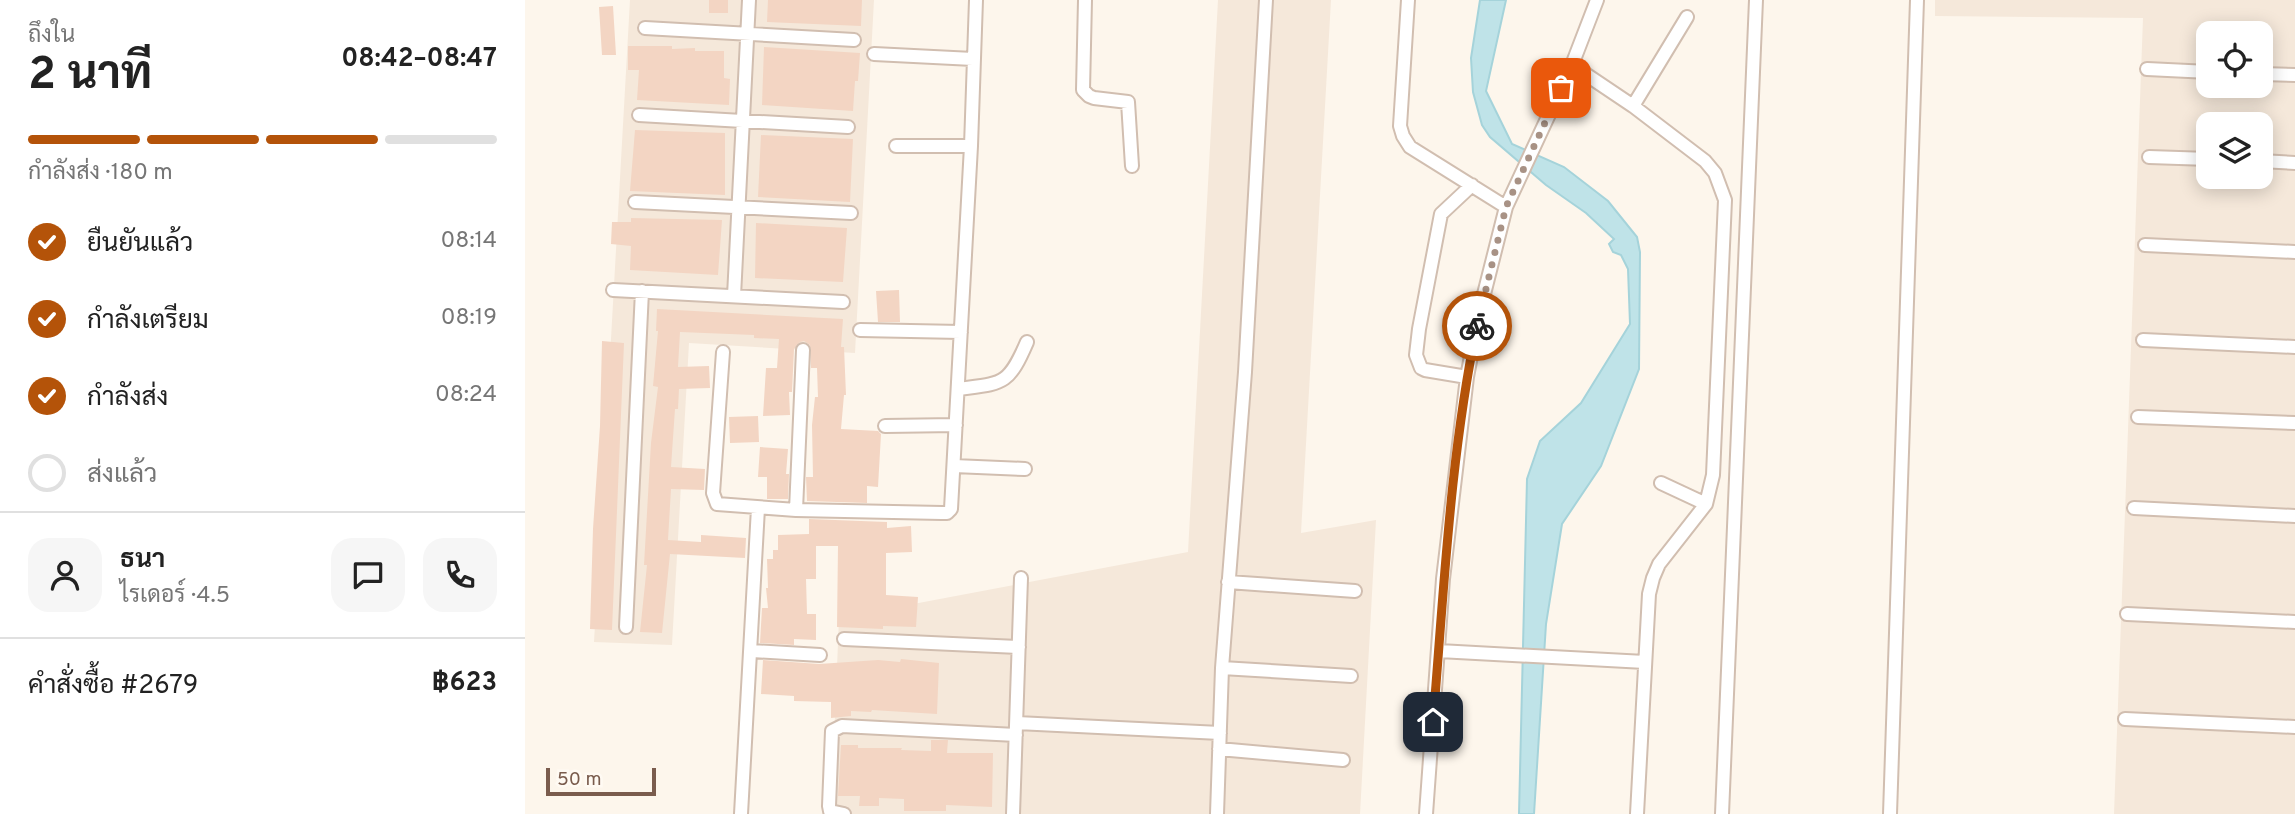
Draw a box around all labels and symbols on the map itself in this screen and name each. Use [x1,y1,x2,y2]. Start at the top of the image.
pin [1531,58,1591,118]
courier [1442,291,1512,361]
pin [1403,692,1463,752]
scale bar [546,765,656,797]

